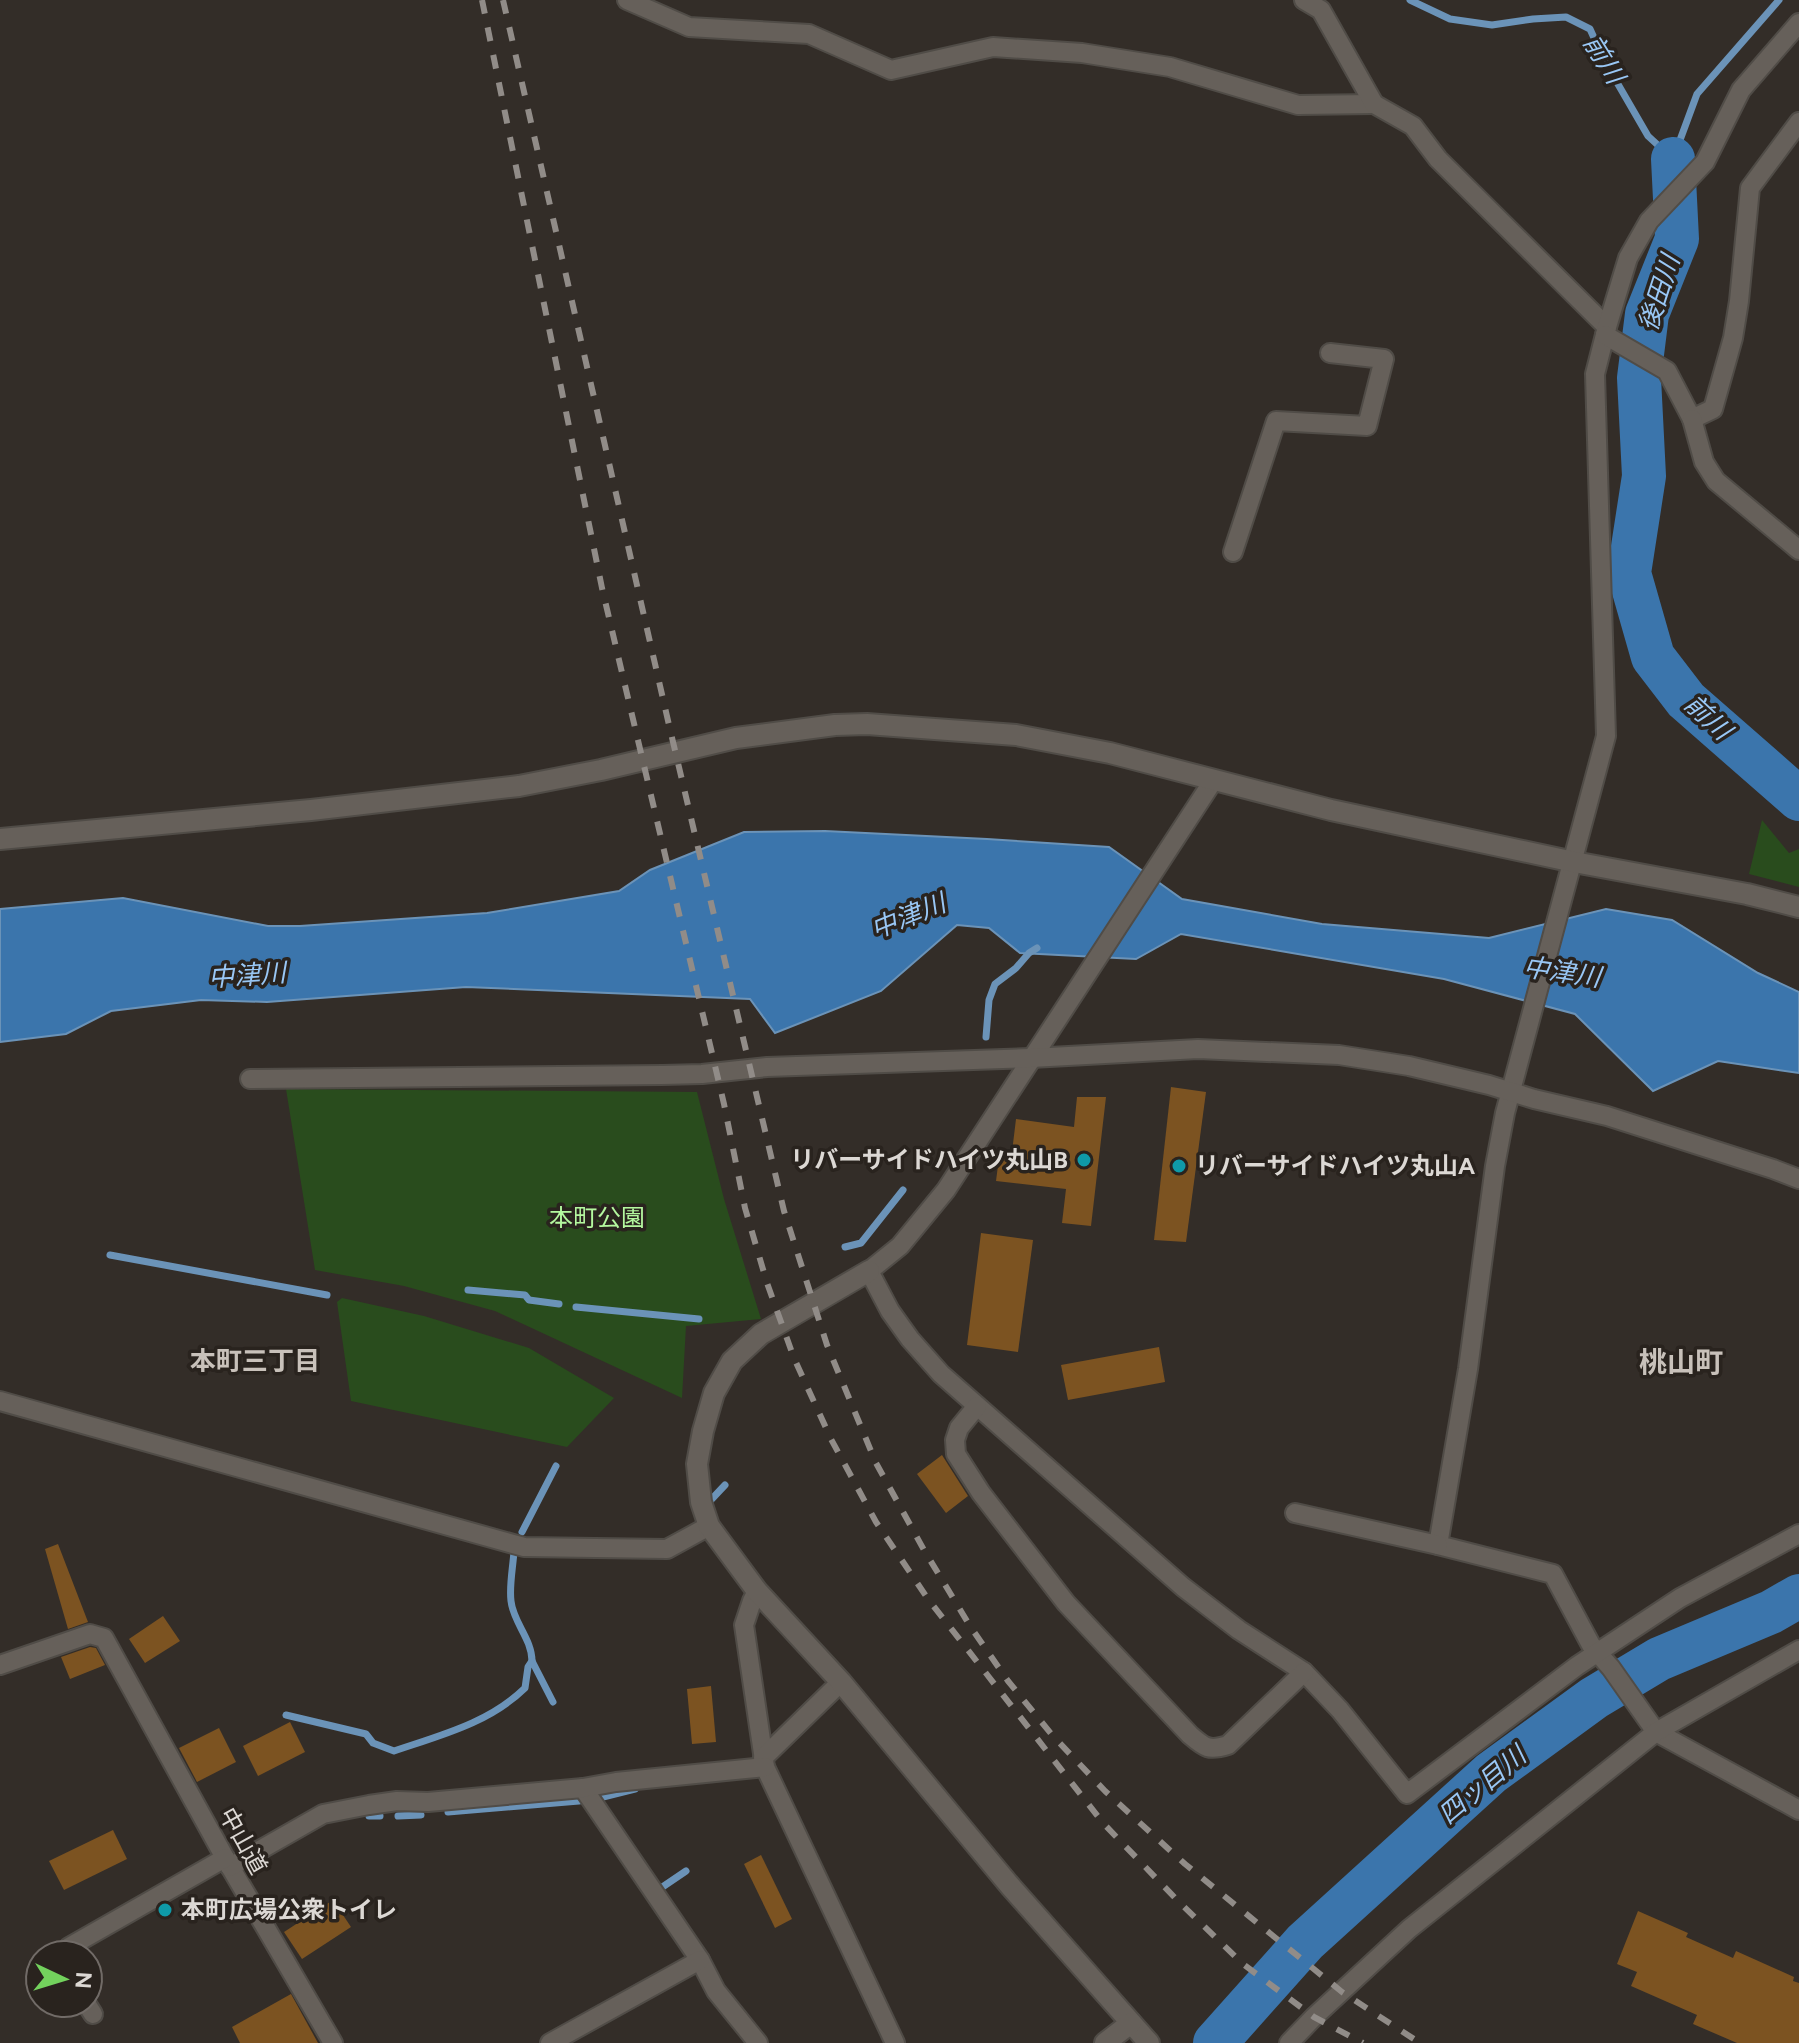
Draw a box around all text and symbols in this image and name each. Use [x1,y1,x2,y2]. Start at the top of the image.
water label: 前川 [1577,28,1633,92]
water label: 後田川 [1632,248,1687,335]
water label: 前川 [1678,688,1740,748]
water label: 中津川 [866,885,953,945]
water label: 中津川 [1521,951,1606,994]
water label: 中津川 [207,956,290,994]
place label: リバーサイドハイツ丸山B [790,1145,1068,1174]
marker: リバーサイドハイツ丸山B [1075,1151,1093,1169]
place label: リバーサイドハイツ丸山A [1195,1151,1475,1180]
marker: リバーサイドハイツ丸山A [1170,1157,1188,1175]
park label: 本町公園 [549,1203,645,1232]
district label: 本町三丁目 [190,1345,320,1377]
district label: 桃山町 [1639,1345,1723,1379]
water label: 四ッ目川 [1432,1737,1534,1831]
street label: 中山道 [213,1802,274,1879]
place label: 本町広場公衆トイレ [181,1895,397,1924]
marker: 本町広場公衆トイレ [156,1901,174,1919]
north arrow [24,1939,104,2019]
text: N [69,1971,98,1990]

